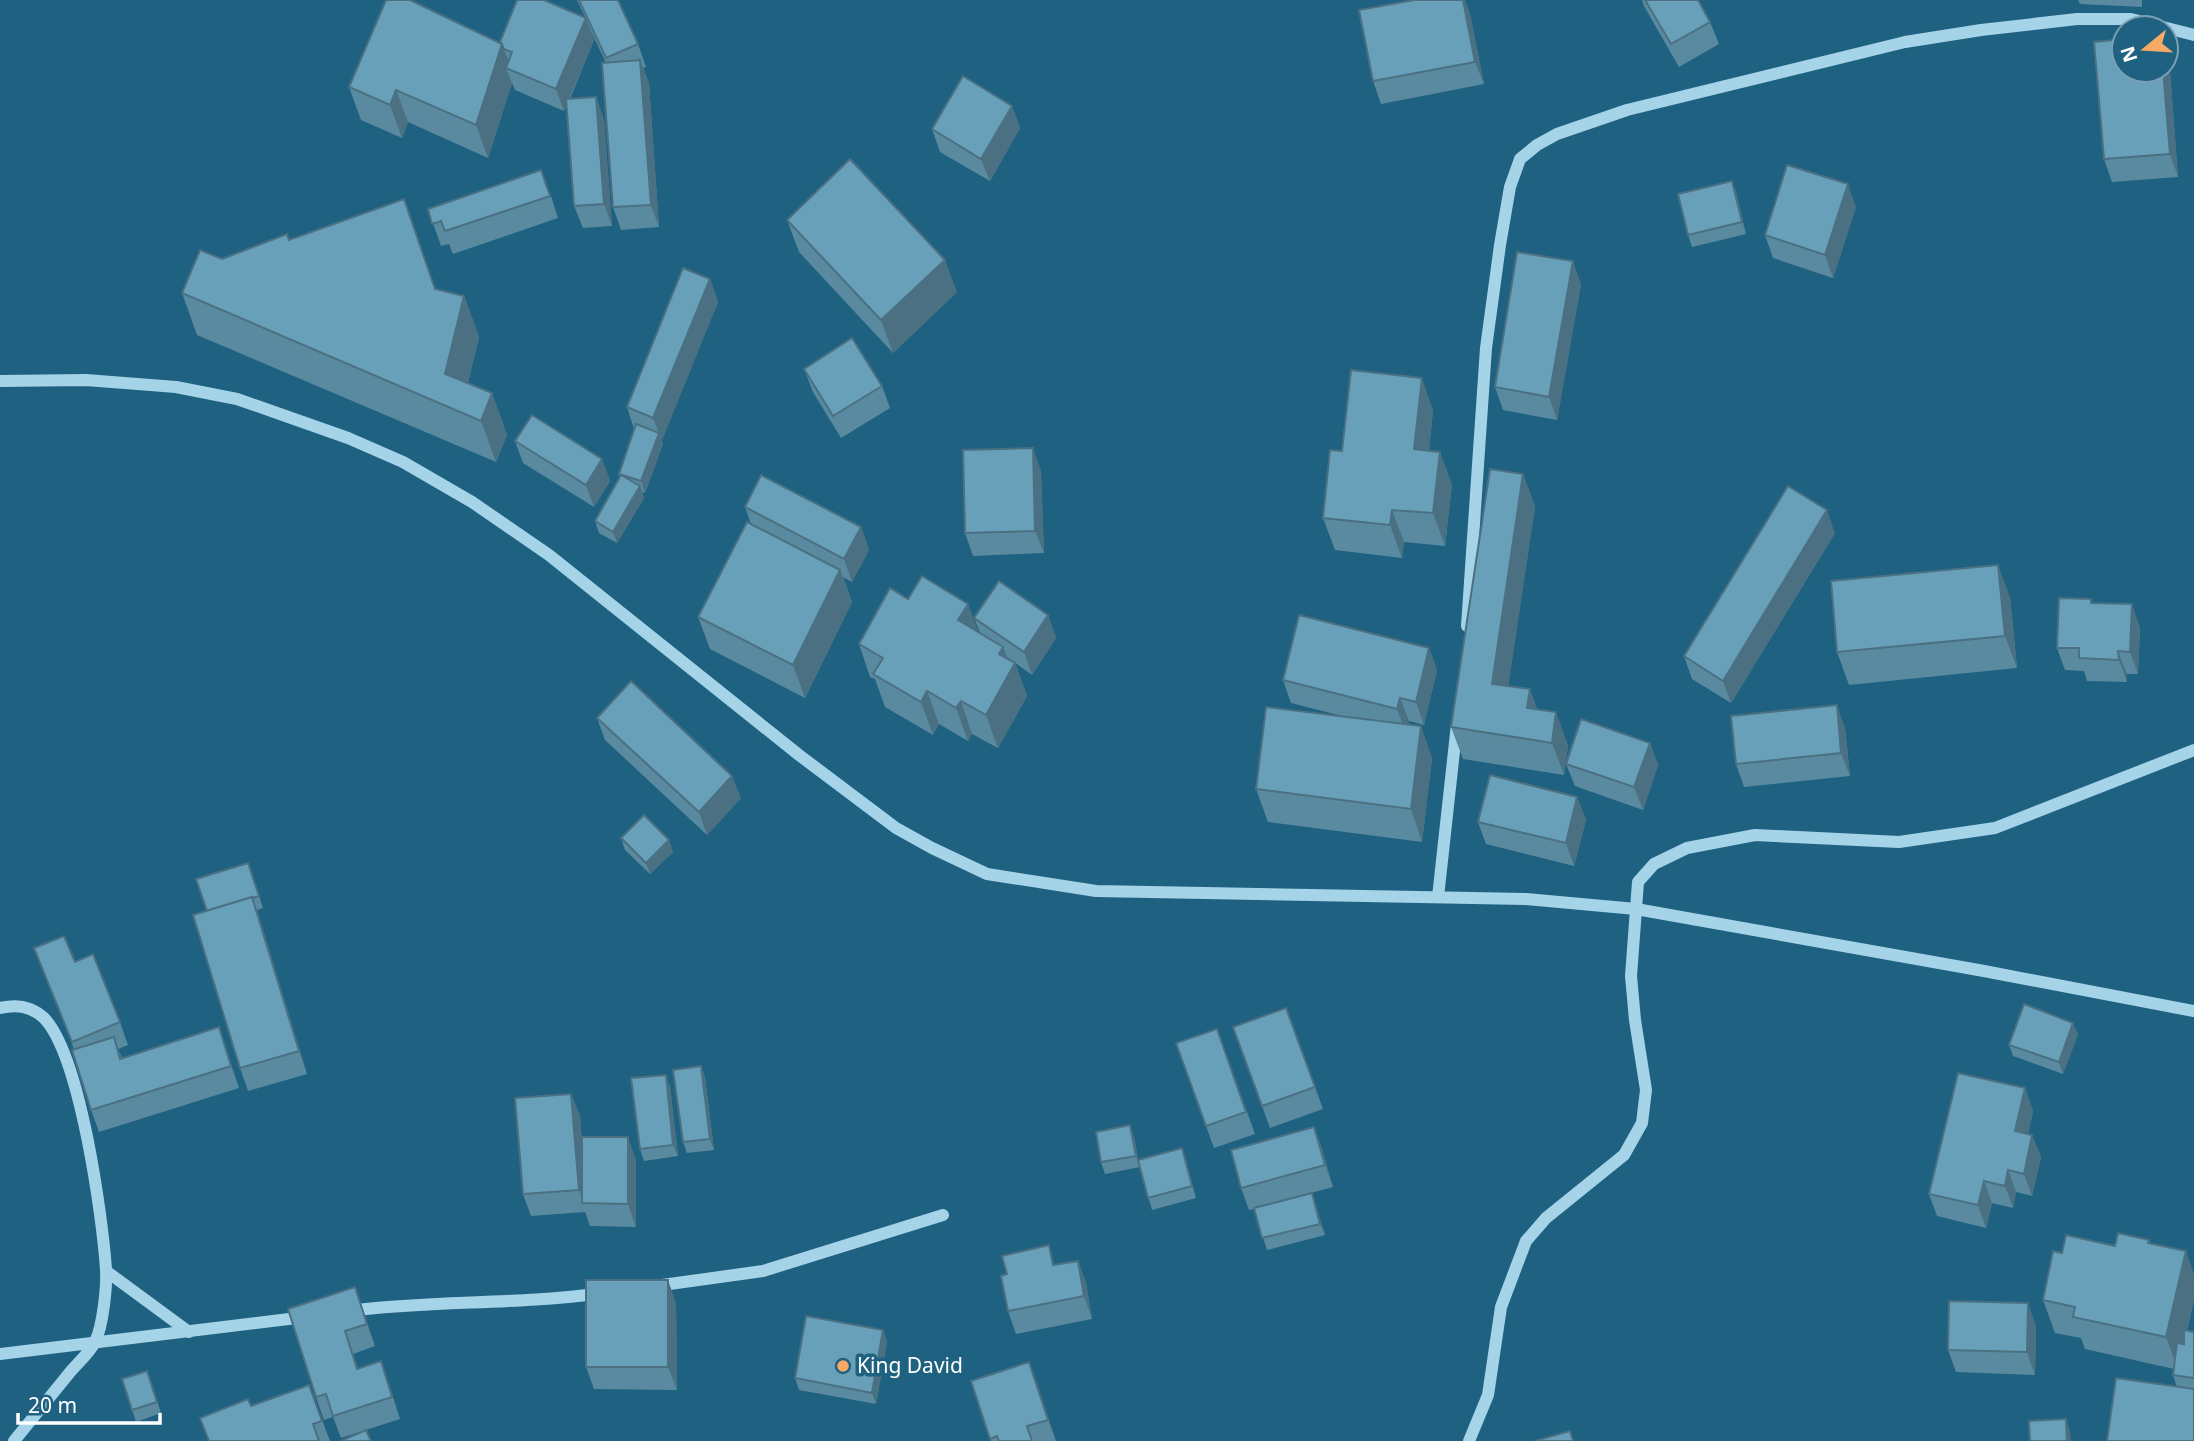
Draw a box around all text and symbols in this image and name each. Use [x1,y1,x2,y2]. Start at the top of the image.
north arrow [2110,14,2180,84]
text: N [2114,43,2144,66]
place label: King David [857,1351,963,1379]
marker: King David [835,1358,851,1374]
scale bar [18,1382,159,1426]
text: 20 m [28,1391,77,1419]

